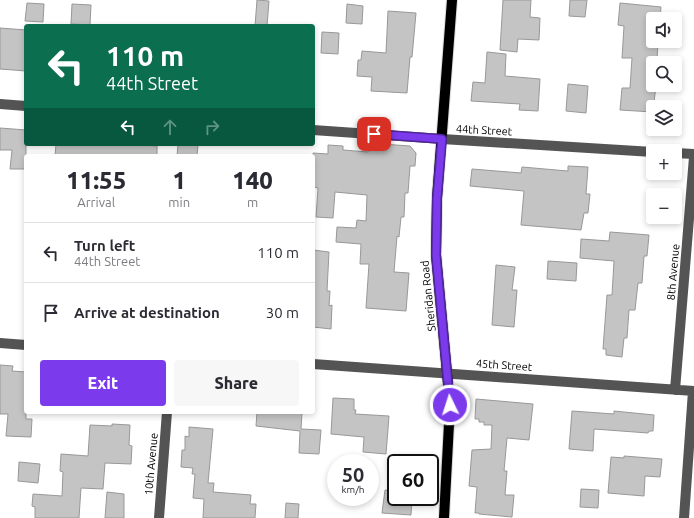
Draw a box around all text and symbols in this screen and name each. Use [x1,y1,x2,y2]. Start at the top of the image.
map controls [646,12,682,224]
button: sound [646,12,682,48]
icon: left [40,40,92,92]
text: 110 m [106,40,184,71]
button: search [646,56,682,92]
text: 44th Street [106,73,198,93]
button: layers [646,100,682,136]
icon: left [117,116,139,138]
icon: ahead [159,116,181,138]
icon: right [201,116,223,138]
pin [357,117,391,151]
icon: arrive [363,123,385,145]
street label: 44th Street [456,123,513,137]
button: + [646,144,682,180]
text: 11:55 [66,167,126,194]
text: 1 [172,167,186,194]
text: 140 [232,167,273,194]
button: − [646,188,682,224]
text: Arrival [77,195,115,209]
text: min [168,195,190,209]
text: m [247,195,258,209]
text: Turn left [74,237,135,254]
icon: left [40,242,62,264]
street label: 8th Avenue [665,243,681,301]
text: 110 m [257,244,299,261]
text: 44th Street [74,254,140,268]
street label: Sheridan Road [418,260,438,332]
icon: arrive [40,302,62,324]
text: Arrive at destination [74,304,220,321]
text: 30 m [266,304,299,321]
street label: 45th Street [476,357,533,373]
button: Exit [40,360,166,406]
button: Share [174,360,299,406]
position arrow [429,384,471,426]
street label: 10th Avenue [142,432,160,496]
speed limit sign: 60 [387,454,439,506]
text: 50 [342,463,364,486]
text: km/h [341,484,365,495]

